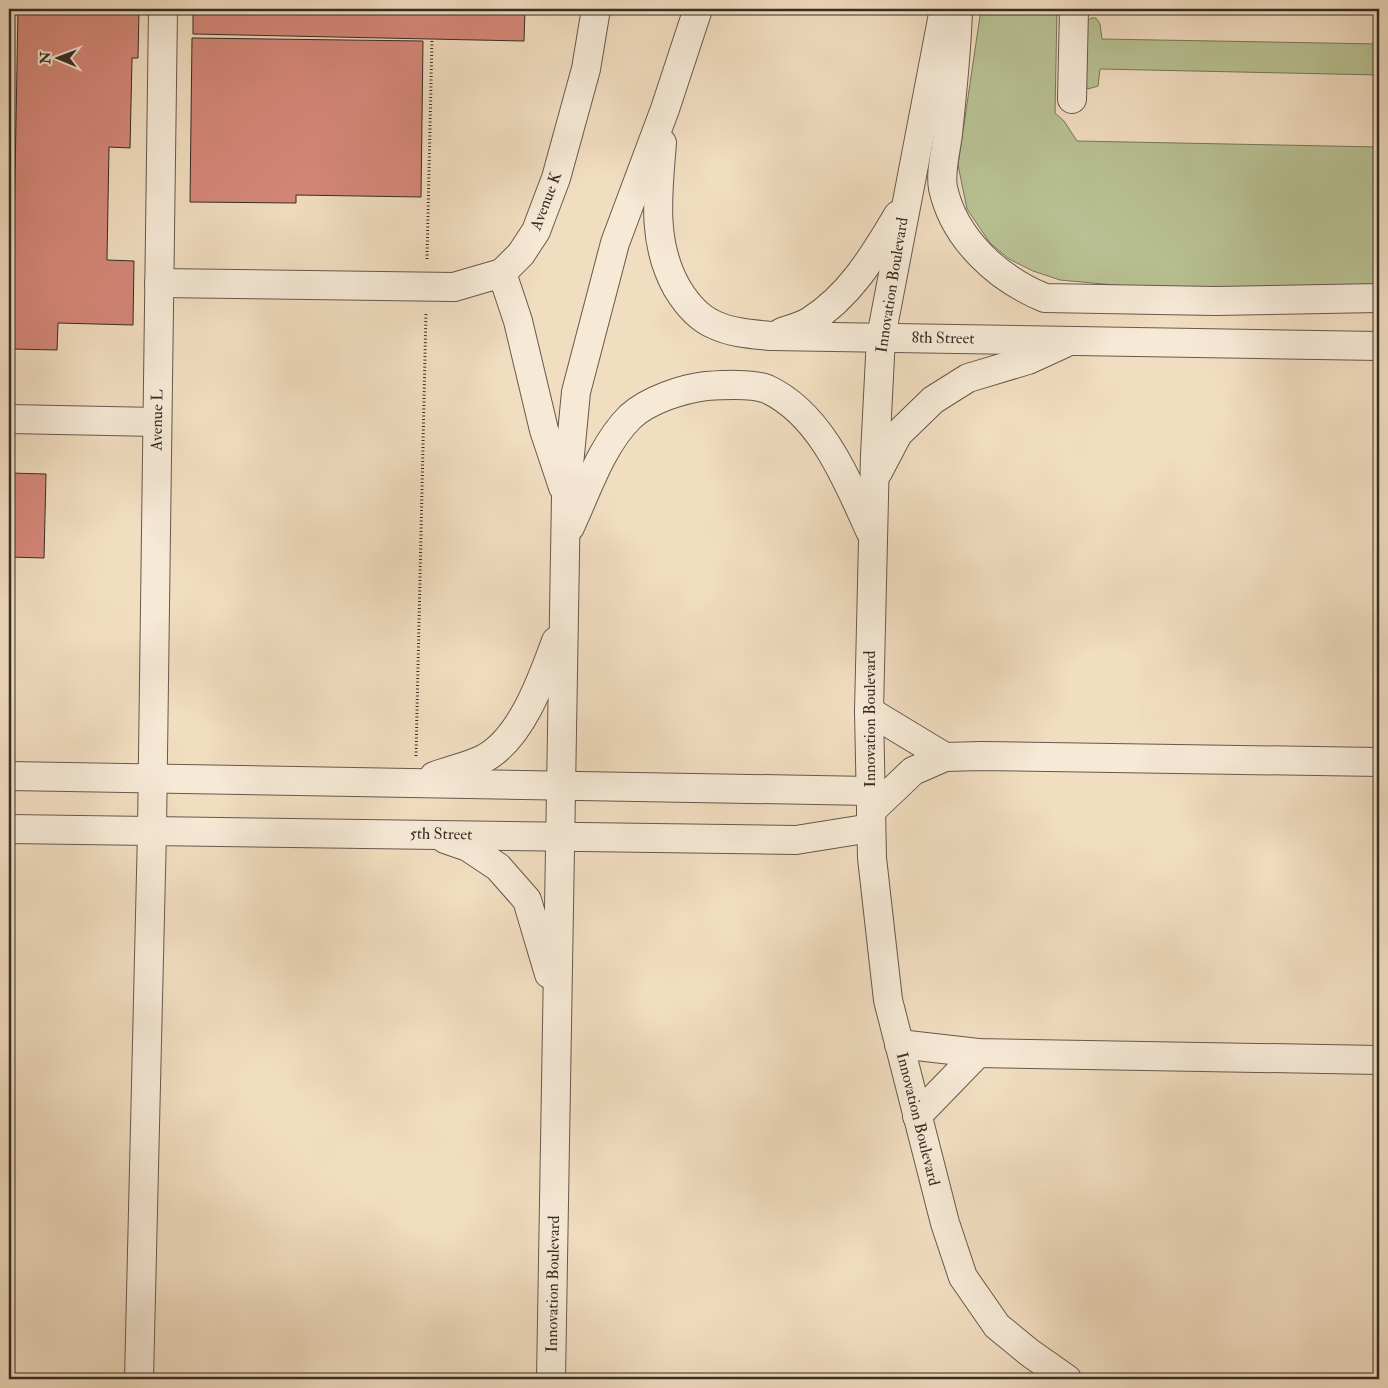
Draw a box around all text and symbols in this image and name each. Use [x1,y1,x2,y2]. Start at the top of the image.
north arrow [32,32,82,82]
text: N [37,51,54,65]
street label: Avenue K [525,168,567,234]
street label: Innovation Boulevard [871,216,913,354]
street label: 8th Street [911,327,975,349]
street label: Avenue L [146,389,168,452]
street label: Innovation Boulevard [860,650,880,787]
street label: 5th Street [410,823,472,845]
street label: Innovation Boulevard [892,1050,944,1188]
street label: Innovation Boulevard [542,1215,564,1353]

